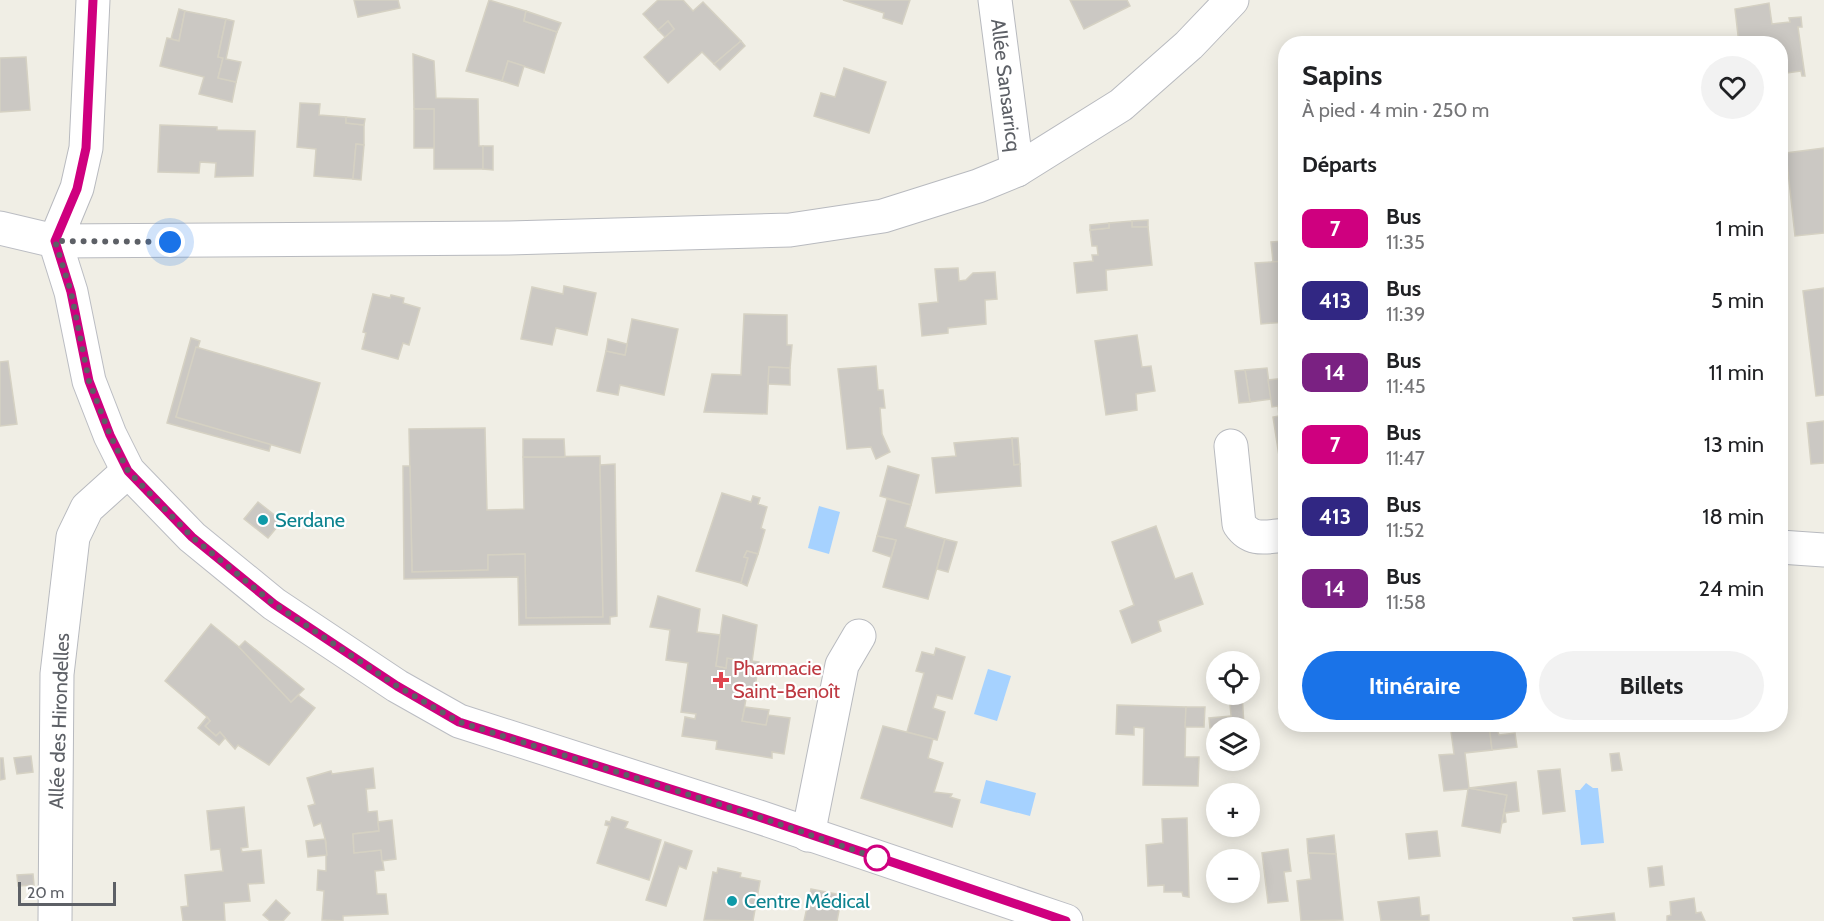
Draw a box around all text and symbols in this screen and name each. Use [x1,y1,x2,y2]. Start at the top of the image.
street label: Allée Sansarricq [986,17,1026,153]
button: heart [1701,56,1764,119]
text: Sapins [1302,58,1382,92]
text: À pied · 4 min · 250 m [1302,98,1489,122]
text: Départs [1302,151,1377,178]
text: Bus [1386,203,1421,230]
text: 1 min [1716,215,1764,242]
text: 7 [1330,216,1340,241]
your location [155,227,185,257]
text: 11:35 [1386,230,1425,254]
text: Bus [1386,275,1421,302]
text: 5 min [1711,287,1764,314]
text: 413 [1319,288,1351,313]
text: 11:39 [1386,302,1425,326]
text: Bus [1386,347,1421,374]
text: 11 min [1708,359,1764,386]
text: 14 [1325,360,1345,385]
text: 11:45 [1386,374,1426,398]
text: Bus [1386,419,1421,446]
text: 13 min [1704,431,1764,458]
text: 7 [1330,432,1340,457]
text: 11:47 [1386,446,1425,470]
text: Bus [1386,491,1421,518]
text: 18 min [1702,503,1764,530]
text: 413 [1319,504,1351,529]
place label: Serdane [275,508,345,532]
marker: Serdane [256,513,270,527]
text: 11:52 [1386,518,1425,542]
text: Bus [1386,563,1421,590]
text: 24 min [1699,575,1764,602]
text: 14 [1325,576,1345,601]
text: 11:58 [1386,590,1426,614]
street label: Allée des Hirondelles [44,633,74,809]
map controls [1206,651,1260,903]
button: locate [1206,651,1260,705]
button: Itinéraire [1302,651,1527,720]
button: Billets [1539,651,1764,720]
place label: Pharmacie Saint-Benoît [733,656,840,703]
marker: Pharmacie Saint-Benoît [714,673,728,687]
button: layers [1206,717,1260,771]
button: + [1206,783,1260,837]
unlabelled marker [864,845,890,871]
button: − [1206,849,1260,903]
scale bar [18,879,116,906]
text: 20 m [27,883,64,902]
place label: Centre Médical [744,889,870,913]
marker: Centre Médical [725,894,739,908]

